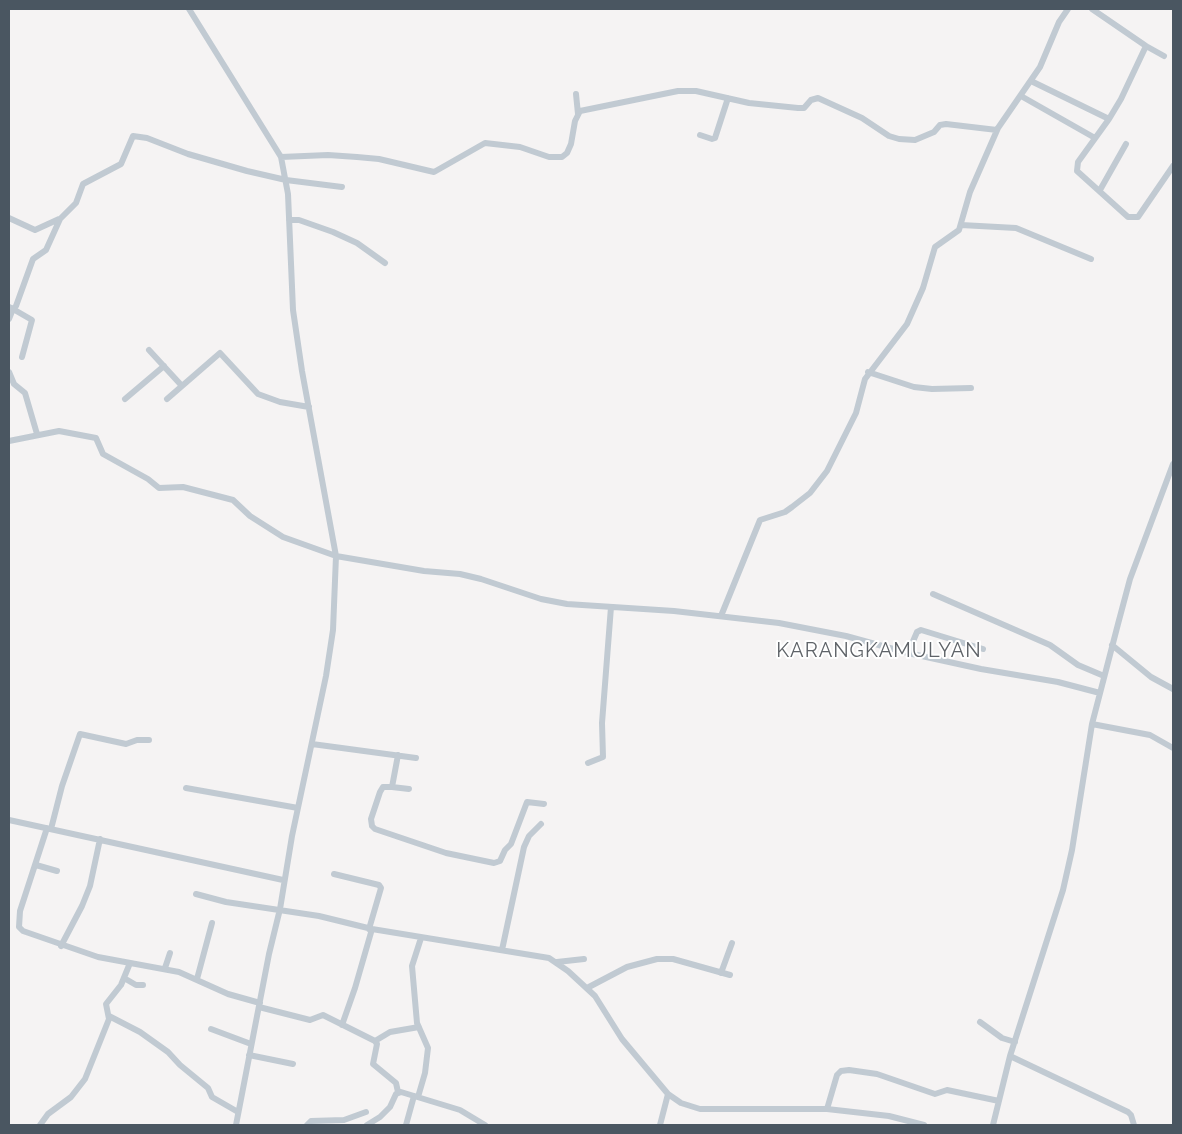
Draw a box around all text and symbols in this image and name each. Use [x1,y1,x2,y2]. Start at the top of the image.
district label: KARANGKAMULYAN [775,639,983,663]

